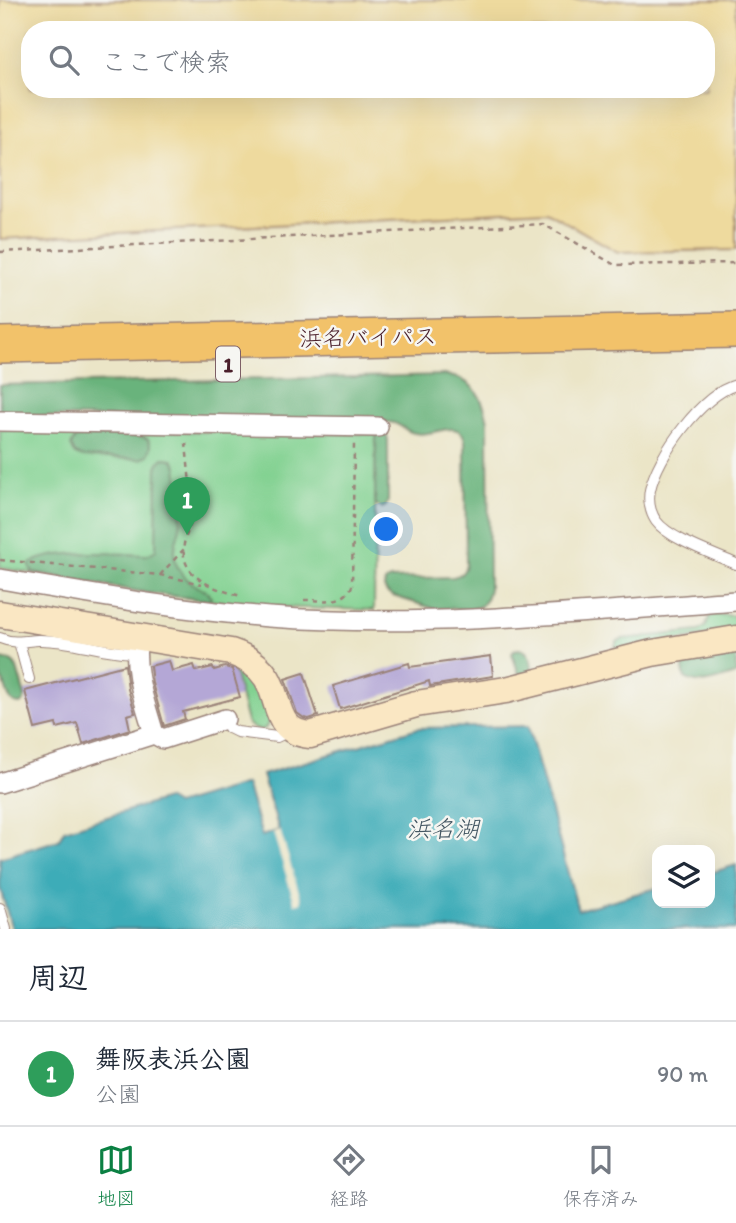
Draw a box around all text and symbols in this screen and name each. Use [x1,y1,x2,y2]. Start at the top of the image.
search box [21,21,715,98]
icon: search [45,41,83,79]
text: ここで検索 [101,46,231,78]
street label: 浜名バイパス [299,322,437,352]
road number: 1 [216,346,240,382]
pin: 1 [164,477,210,535]
your location [369,512,403,546]
water label: 浜名湖 [407,814,481,843]
map controls [652,845,715,908]
button: layers [652,845,715,908]
text: 周辺 [28,959,88,996]
text: 舞阪表浜公園 [95,1043,251,1075]
text: 1 [46,1060,56,1088]
text: 90 m [657,1060,708,1088]
text: 公園 [95,1080,141,1108]
tab: 地図 [97,1141,135,1210]
tab: 経路 [330,1141,368,1210]
tab: 保存済み [563,1141,639,1210]

